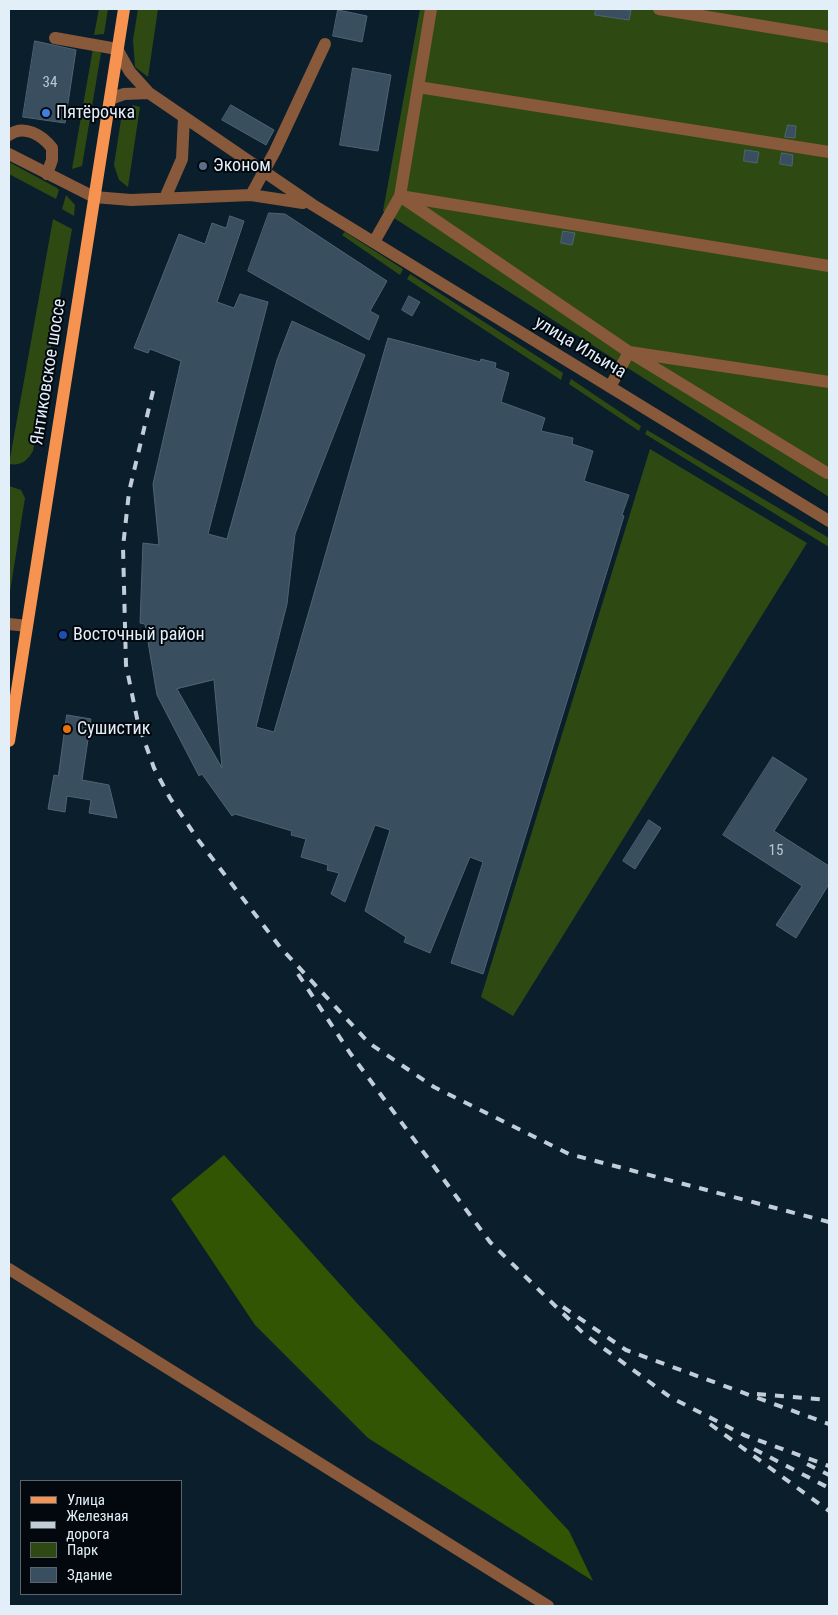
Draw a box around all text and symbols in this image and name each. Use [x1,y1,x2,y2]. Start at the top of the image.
house number: 34 [43,74,57,92]
place label: Пятёрочка [56,102,135,124]
marker: Пятёрочка [40,107,52,119]
place label: Эконом [213,155,271,177]
marker: Эконом [197,160,209,172]
street label: Янтиковское шоссе [27,297,71,447]
street label: улица Ильича [530,312,630,384]
place label: Восточный район [73,624,205,646]
marker: Восточный район [57,629,69,641]
place label: Сушистик [77,718,150,740]
marker: Сушистик [61,723,73,735]
house number: 15 [769,842,783,860]
legend [20,1480,182,1595]
text: Улица [67,1491,105,1509]
text: Железная дорога [66,1507,128,1543]
text: Парк [67,1541,98,1559]
text: Здание [67,1566,112,1584]

